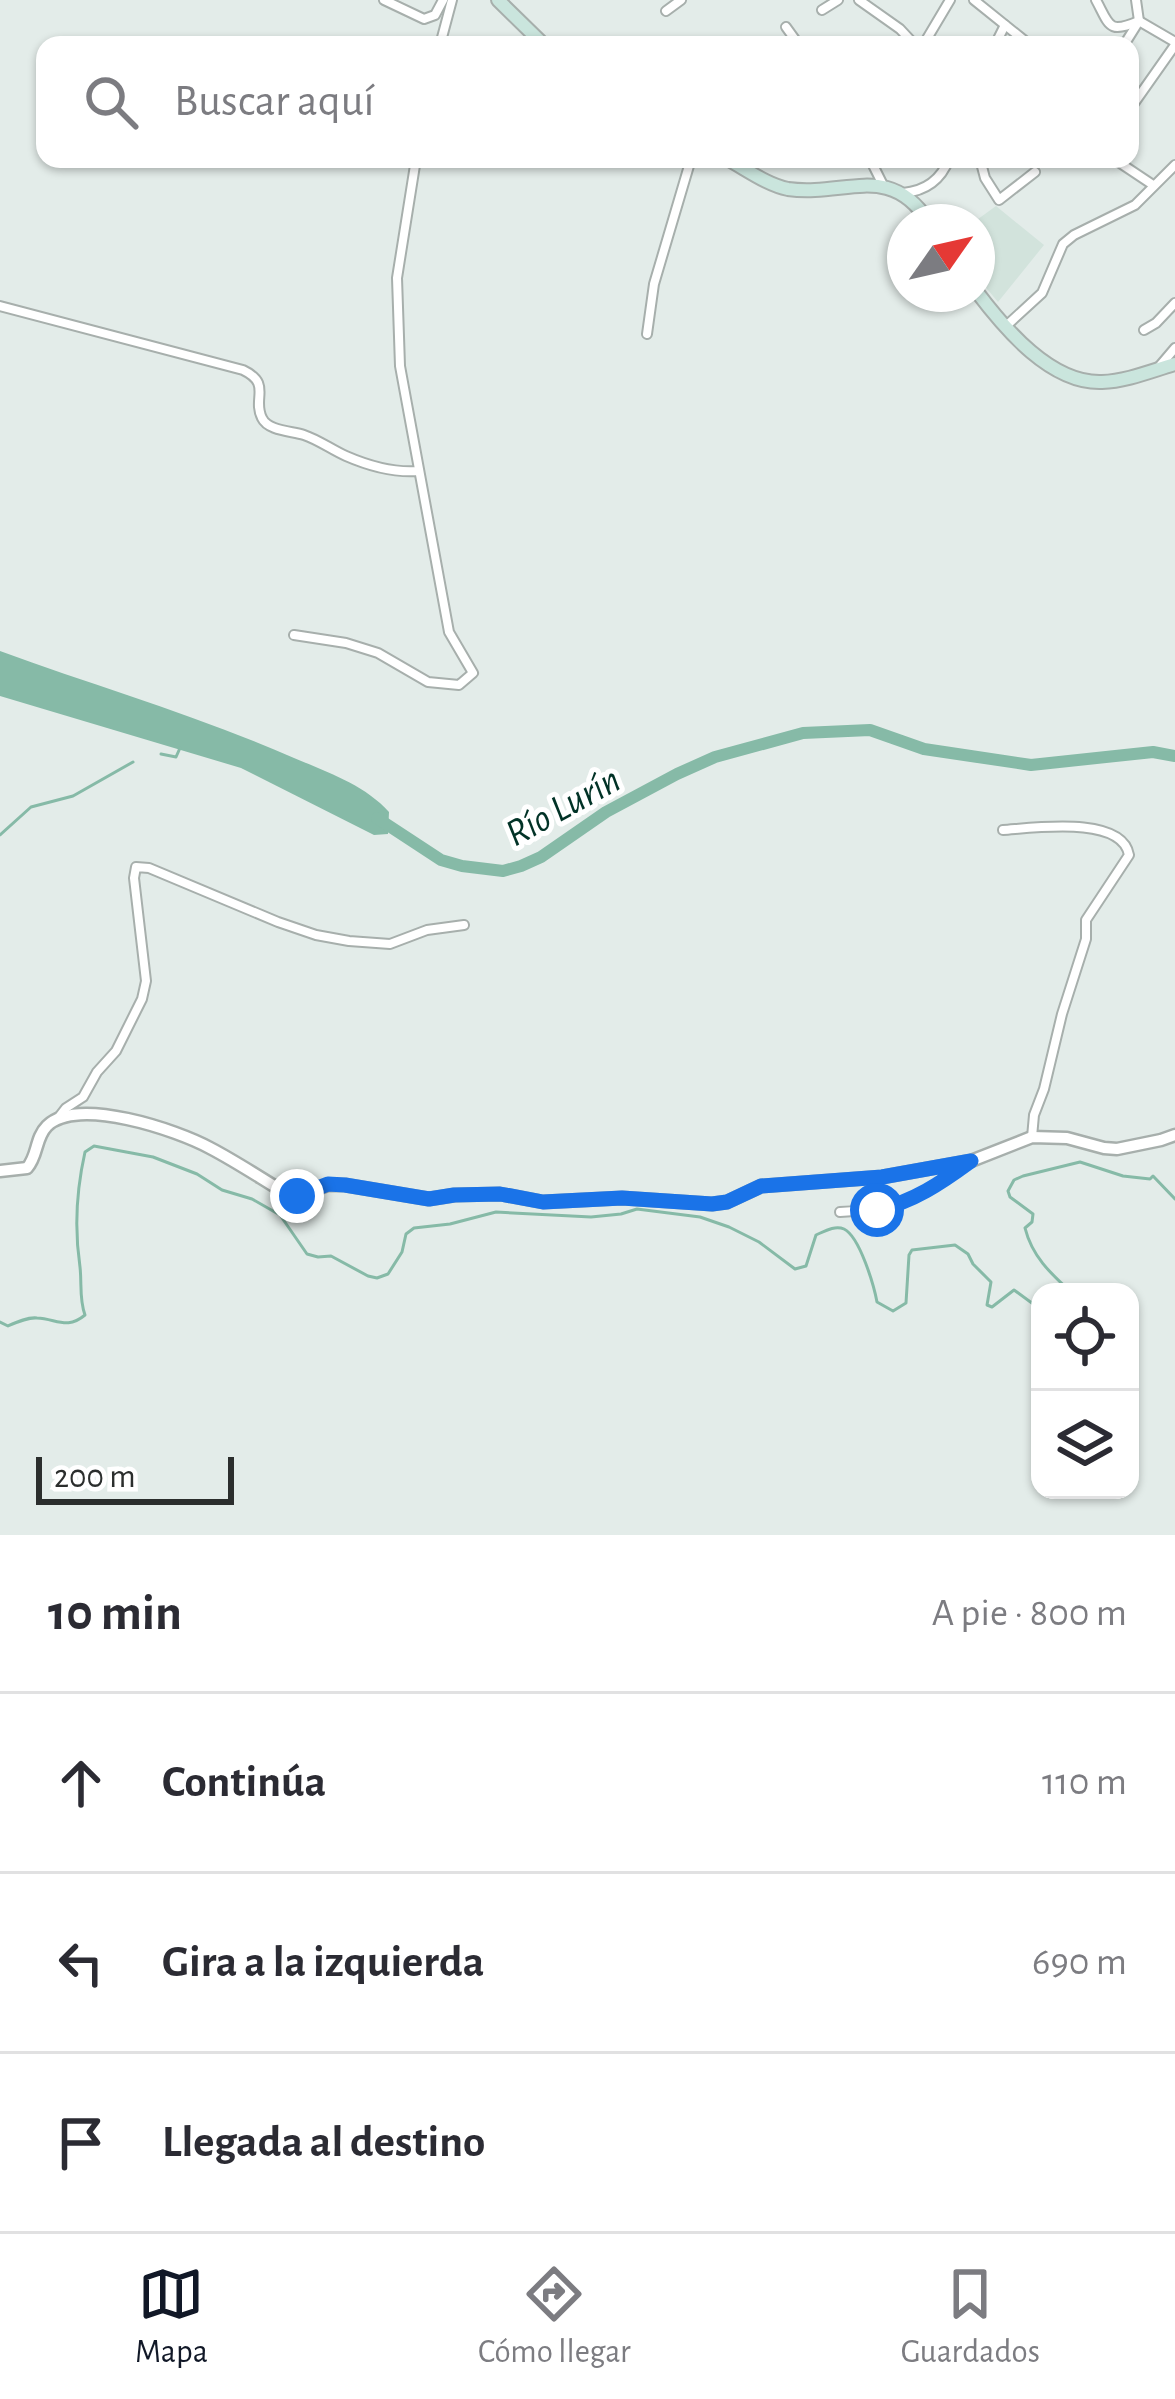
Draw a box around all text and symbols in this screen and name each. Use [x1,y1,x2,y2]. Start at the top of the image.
search box [36,36,1139,168]
icon: search [78,69,144,135]
text: Buscar aquí [174,79,374,124]
north arrow [887,204,995,312]
water label: Río Lurín [499,760,627,854]
route end [270,1169,324,1223]
route start [850,1183,904,1237]
map controls [1031,1283,1139,1499]
button: locate [1031,1283,1139,1391]
button: layers [1031,1391,1139,1499]
scale bar [36,1451,234,1504]
text: 200 m [54,1461,136,1494]
text: 10 min [48,1588,182,1639]
text: A pie · 800 m [932,1594,1127,1633]
icon: ahead [48,1750,114,1816]
text: Continúa [162,1760,326,1805]
text: 110 m [1042,1763,1127,1802]
icon: left [48,1930,114,1996]
text: Gira a la izquierda [162,1940,484,1985]
text: 690 m [1032,1943,1127,1982]
icon: arrive [48,2110,114,2176]
text: Llegada al destino [162,2120,485,2165]
tab: Mapa [135,2261,208,2373]
tab: Cómo llegar [478,2261,631,2373]
tab: Guardados [901,2261,1040,2373]

